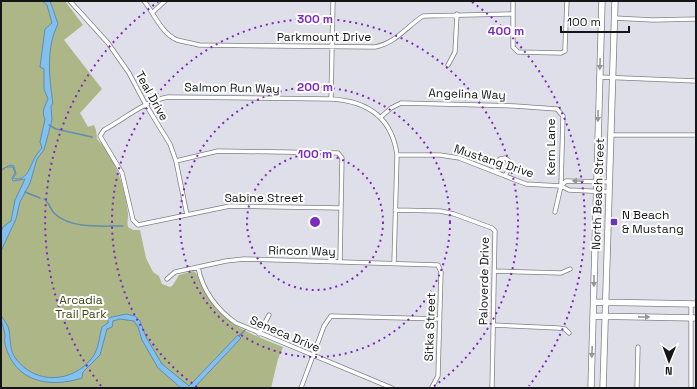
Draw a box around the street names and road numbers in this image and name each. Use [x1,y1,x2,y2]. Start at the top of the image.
street label: Parkmount Drive [277,29,371,45]
street label: Teal Drive [132,68,172,124]
street label: Salmon Run Way [184,79,280,97]
street label: Angelina Way [428,85,506,103]
street label: Kern Lane [543,118,559,176]
street label: North Beach Street [588,138,608,250]
street label: Mustang Drive [452,141,536,181]
street label: Sabine Street [224,190,304,206]
street label: Paloverde Drive [475,237,493,325]
street label: Rincon Way [268,242,336,260]
street label: Sitka Street [421,292,439,362]
street label: Seneca Drive [247,312,323,356]

